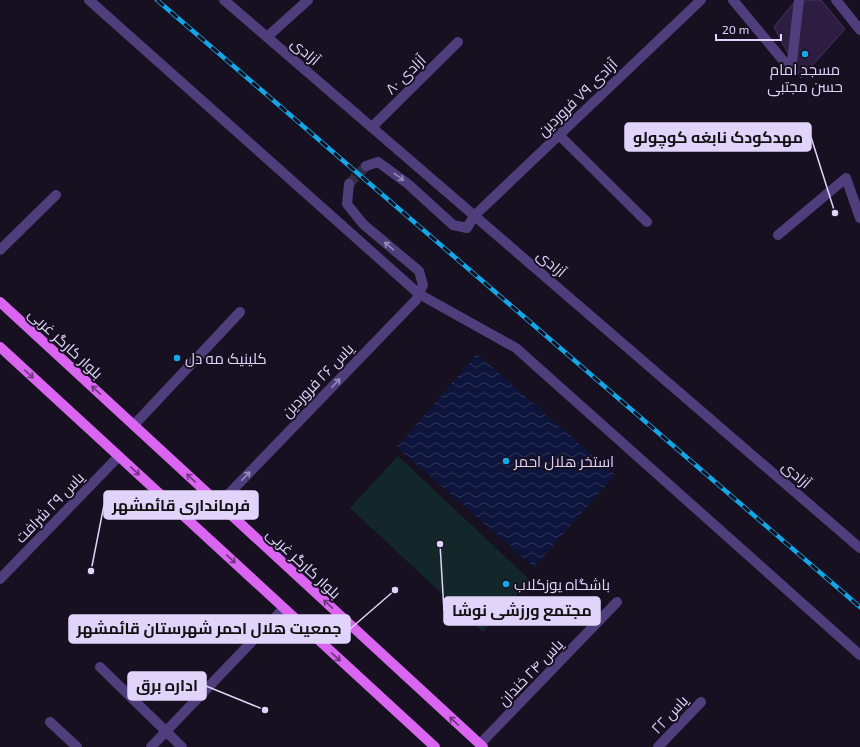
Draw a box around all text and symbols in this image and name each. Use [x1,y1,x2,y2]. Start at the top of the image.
scale bar [716,16,781,42]
text: 20 m [722,22,749,36]
street label: آزادی [286,33,324,70]
marker: مسجد امام حسن مجتبی [800,49,810,59]
street label: آزادی ۸۰ [381,50,430,99]
street label: آزادی ۷۹ فروردین [533,54,622,141]
place label: مسجد امام حسن مجتبی [767,60,843,97]
callout: مهدکودک نابغه کوچولو [625,123,811,151]
text: مهدکودک نابغه کوچولو [633,127,803,149]
one-way arrow [394,173,405,182]
one-way arrow [384,242,394,251]
street label: آزادی [532,245,570,282]
street label: بلوار کارگر غربی [24,304,107,383]
street label: یاس ۲۶ فروردین [277,339,358,422]
place label: کلینیک مه دل [185,349,267,368]
marker: کلینیک مه دل [172,353,182,363]
one-way arrow [24,369,34,378]
one-way arrow [331,378,340,388]
one-way arrow [90,385,101,394]
place label: استخر هلال احمر [513,452,614,471]
marker: استخر هلال احمر [501,456,511,466]
street label: آزادی [777,456,815,493]
one-way arrow [130,466,140,476]
street label: یاس ۲۹ شرافت [11,468,89,547]
one-way arrow [241,471,251,481]
one-way arrow [186,473,196,483]
callout: فرمانداری قائمشهر [104,491,258,519]
text: فرمانداری قائمشهر [111,495,250,515]
street label: بلوار کارگر غربی [262,524,345,603]
one-way arrow [225,554,235,563]
place label: باشگاه یوزکلاب [514,575,610,594]
marker: باشگاه یوزکلاب [501,579,511,589]
callout: مجتمع ورزشی نوشا [444,597,600,625]
one-way arrow [322,600,333,609]
text: مجتمع ورزشی نوشا [452,600,592,621]
callout: جمعیت هلال احمر شهرستان قائمشهر [69,615,350,643]
text: جمعیت هلال احمر شهرستان قائمشهر [75,618,342,638]
street label: یاس ۲۴ خندان [494,635,568,711]
one-way arrow [331,652,342,661]
callout: اداره برق [128,672,206,700]
text: اداره برق [136,675,198,695]
street label: یاس ۲۲ [647,691,693,738]
one-way arrow [449,716,459,725]

